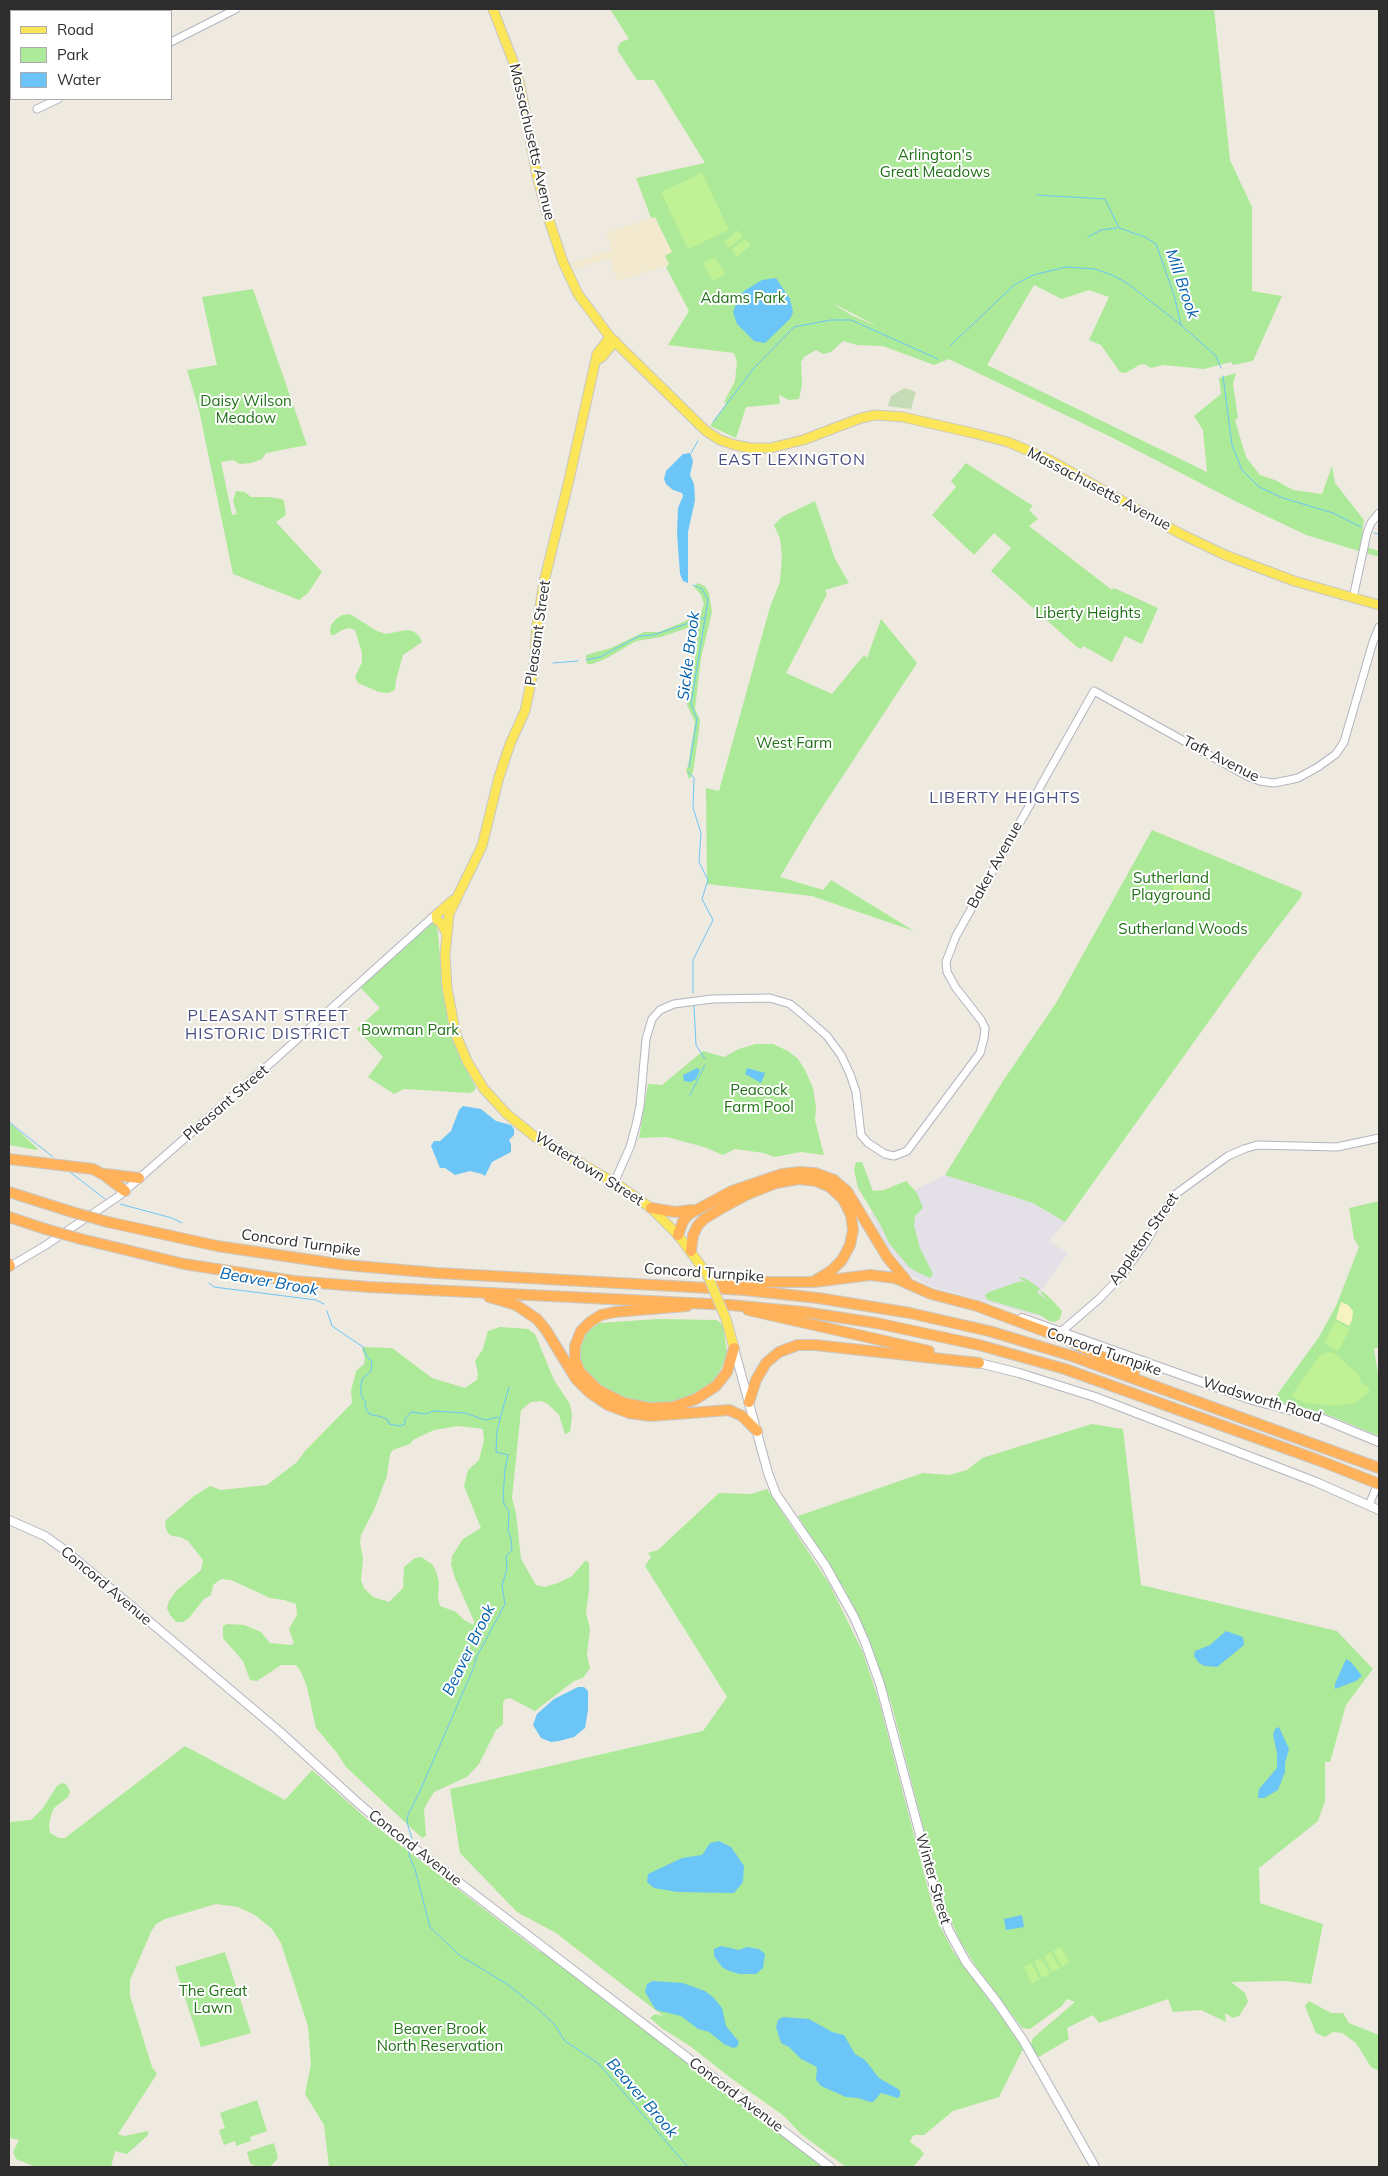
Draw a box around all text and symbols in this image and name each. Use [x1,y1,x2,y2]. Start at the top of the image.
legend [10,10,172,100]
text: Road [57,20,94,39]
text: Park [57,45,89,64]
street label: Massachusetts Avenue [505,62,559,222]
text: Water [57,70,101,89]
park label: Arlington's Great Meadows [880,146,990,181]
water label: Mill Brook [1161,247,1203,321]
park label: Adams Park [700,289,786,307]
park label: Daisy Wilson Meadow [200,392,292,427]
street label: Massachusetts Avenue [1024,443,1174,535]
district label: EAST LEXINGTON [716,450,868,470]
street label: Pleasant Street [522,579,554,687]
park label: Liberty Heights [1035,604,1141,622]
water label: Sickle Brook [674,610,704,702]
street label: Taft Avenue [1180,732,1262,786]
park label: West Farm [756,734,832,752]
district label: LIBERTY HEIGHTS [927,788,1083,808]
street label: Baker Avenue [964,818,1026,912]
park label: Sutherland Playground [1131,869,1211,904]
park label: Sutherland Woods [1118,920,1248,938]
district label: PLEASANT STREET HISTORIC DISTRICT [183,1006,353,1044]
park label: Bowman Park [361,1021,459,1039]
street label: Pleasant Street [180,1061,272,1145]
park label: Peacock Farm Pool [724,1081,794,1116]
street label: Watertown Street [531,1128,647,1210]
street label: Appleton Street [1105,1189,1183,1289]
street label: Concord Turnpike [240,1226,362,1260]
street label: Concord Turnpike [643,1260,765,1286]
water label: Beaver Brook [218,1264,320,1300]
street label: Concord Turnpike [1044,1324,1164,1380]
street label: Wadsworth Road [1200,1373,1324,1427]
street label: Concord Avenue [57,1543,155,1629]
water label: Beaver Brook [439,1601,499,1699]
street label: Concord Avenue [365,1806,465,1890]
street label: Winter Street [912,1832,954,1926]
park label: The Great Lawn [179,1982,247,2017]
park label: Beaver Brook North Reservation [377,2020,503,2055]
water label: Beaver Brook [602,2054,682,2142]
street label: Concord Avenue [685,2054,787,2136]

